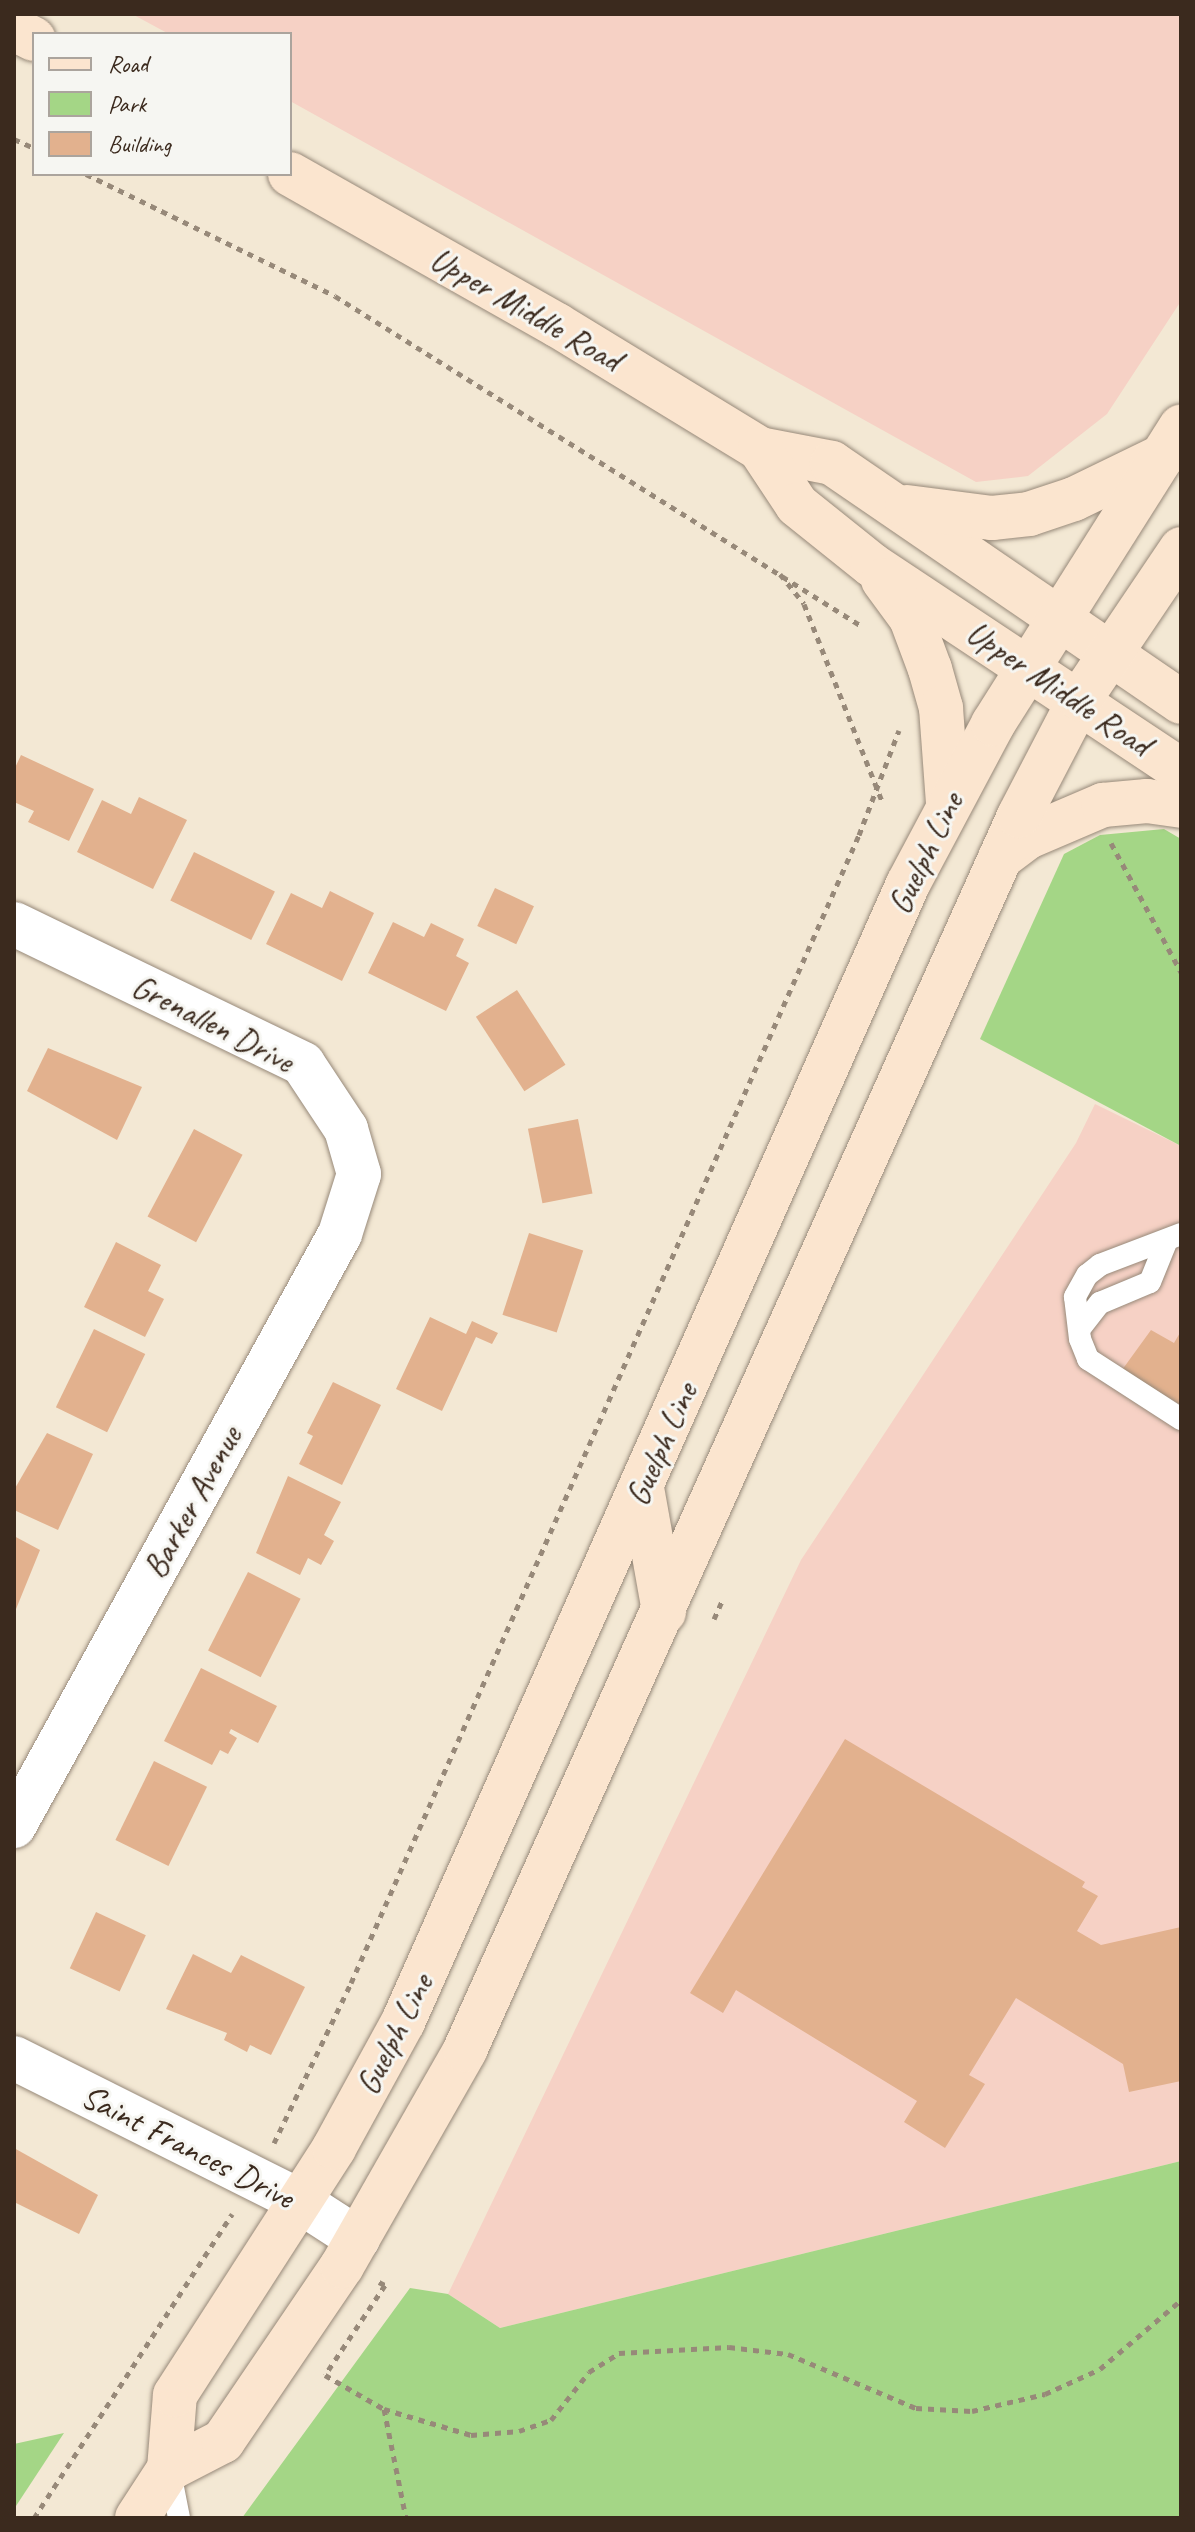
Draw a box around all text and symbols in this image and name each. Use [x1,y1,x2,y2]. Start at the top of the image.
legend [32,32,292,176]
text: Road [108,49,148,79]
text: Park [108,89,146,119]
text: Building [108,129,171,159]
street label: Upper Middle Road [423,238,629,380]
street label: Upper Middle Road [959,611,1159,765]
street label: Guelph Line [878,786,972,920]
street label: Grenallen Drive [125,965,301,1081]
street label: Guelph Line [616,1376,706,1512]
street label: Barker Avenue [134,1419,250,1585]
street label: Guelph Line [346,1967,442,2101]
street label: Saint Frances Drive [74,2075,302,2217]

